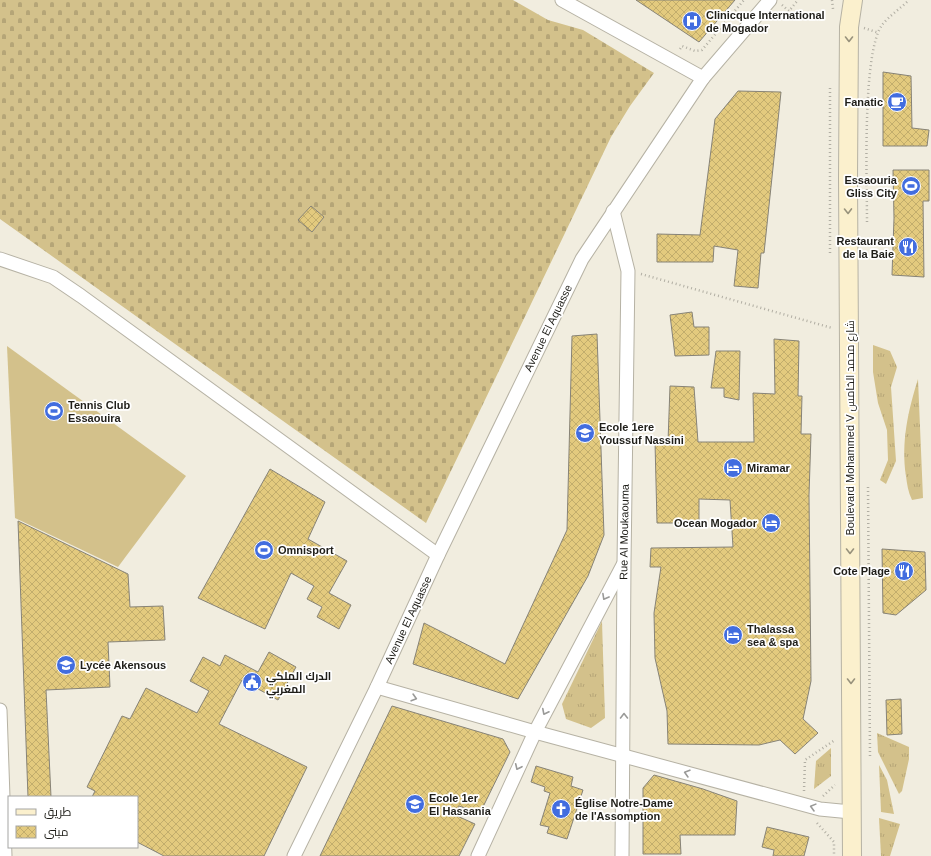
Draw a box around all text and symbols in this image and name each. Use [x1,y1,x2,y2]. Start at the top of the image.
place label: Clinicque International de Mogador [706,9,825,34]
hospital icon: Clinicque International de Mogador [681,10,703,32]
one-way arrow [845,36,853,42]
cafe icon: Fanatic [886,91,908,113]
place label: Fanatic [844,96,883,108]
place label: Essaouria Gliss City [844,174,898,199]
sports icon: Essaouria Gliss City [900,175,922,197]
one-way arrow [844,208,852,214]
place label: Restaurant de la Baie [837,235,894,260]
restaurant icon: Restaurant de la Baie [897,236,919,258]
street label: Avenue El Aquasse [522,283,574,373]
street label: Boulevard Mohammed V شارع محمد الخامس [844,320,858,536]
place label: Tennis Club Essaouira [68,399,130,424]
sports icon: Tennis Club Essaouira [43,400,65,422]
place label: Ecole 1ere Youssuf Nassini [599,421,684,446]
school or university icon: Ecole 1ere Youssuf Nassini [574,422,596,444]
hotel icon: Miramar [722,457,744,479]
place label: Miramar [747,462,791,474]
street label: Rue Al Moukaouma [617,483,631,580]
hotel icon: Ocean Mogador [760,512,782,534]
place label: Ocean Mogador [674,517,758,529]
sports icon: Omnisport [253,539,275,561]
place label: Omnisport [278,544,334,556]
one-way arrow [846,548,854,554]
restaurant icon: Cote Plage [893,560,915,582]
place label: Cote Plage [833,565,890,577]
street label: Avenue El Aquasse [382,574,434,666]
one-way arrow [602,593,610,600]
place label: Thalassa sea & spa [747,623,799,648]
hotel icon: Thalassa sea & spa [722,624,744,646]
school or university icon: Lycée Akensous [55,654,77,676]
place label: Lycée Akensous [80,659,166,671]
place label: الدرك الملكي المغربي [266,670,331,699]
public building icon: الدرك الملكي المغربي [241,671,263,693]
one-way arrow [847,678,855,684]
one-way arrow [411,693,418,702]
one-way arrow [542,708,550,716]
one-way arrow [620,713,628,719]
one-way arrow [515,763,523,771]
one-way arrow [684,769,691,778]
place label: Ecole 1er El Hassania [429,792,492,817]
school or university icon: Ecole 1er El Hassania [404,793,426,815]
legend [8,796,138,848]
place label: Église Notre-Dame de l'Assomption [575,797,673,822]
church icon: Église Notre-Dame de l'Assomption [550,798,572,820]
one-way arrow [810,803,817,812]
text: طريق [44,805,72,819]
text: مبنى [44,825,69,839]

